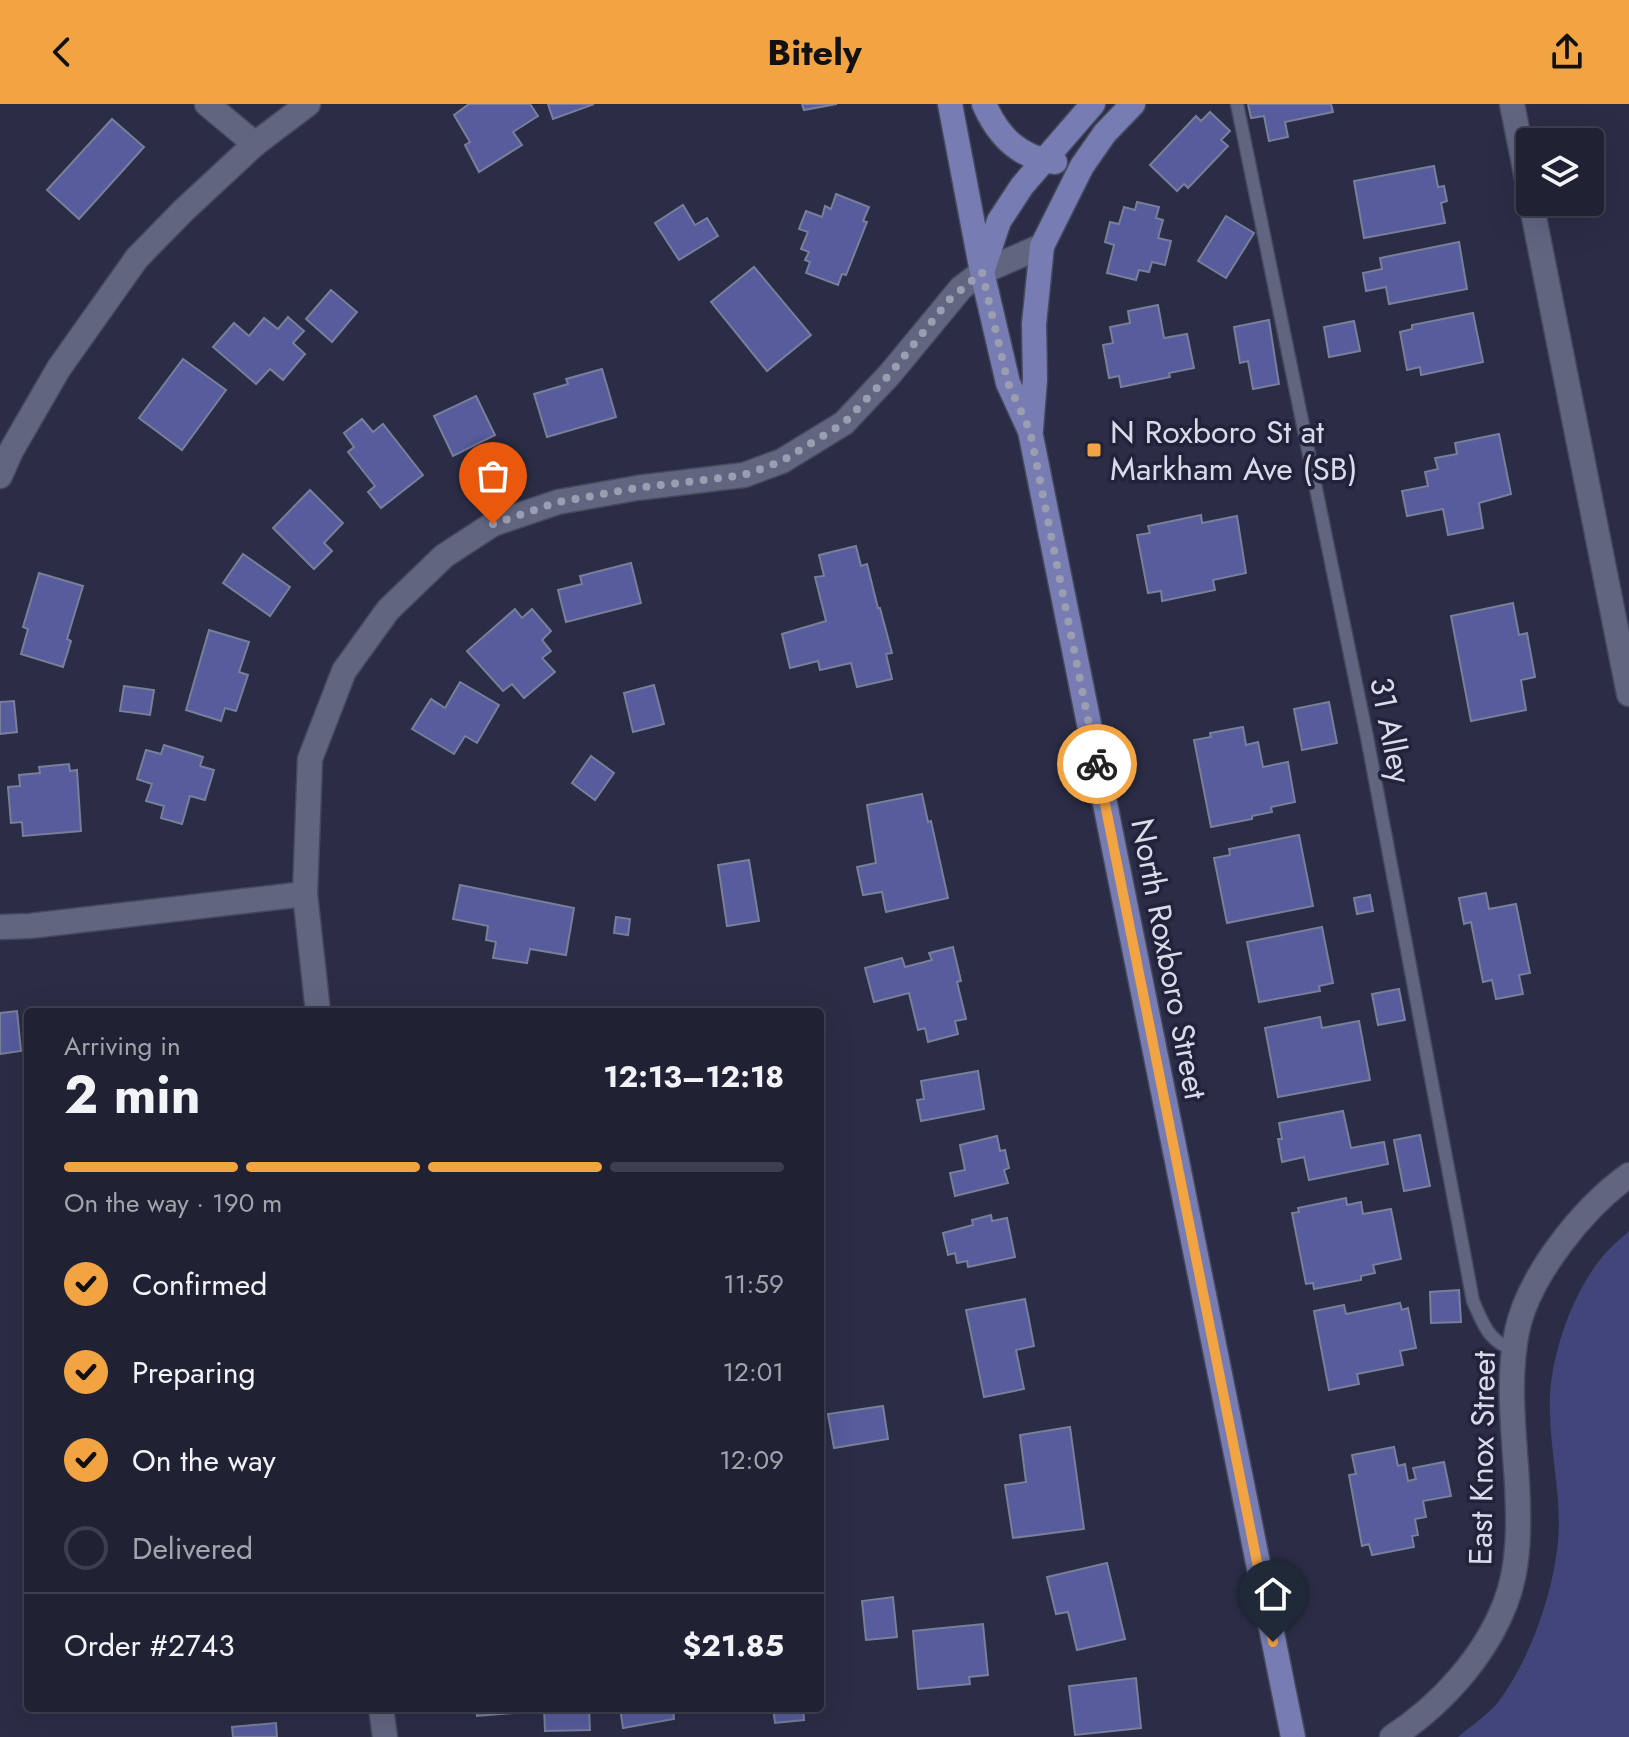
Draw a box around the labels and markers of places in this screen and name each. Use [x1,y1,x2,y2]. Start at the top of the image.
place label: N Roxboro St at Markham Ave (SB) [1110,409,1358,492]
marker: N Roxboro St at Markham Ave (SB) [1085,441,1103,459]
pin [459,442,527,524]
pin [1239,1560,1307,1642]

